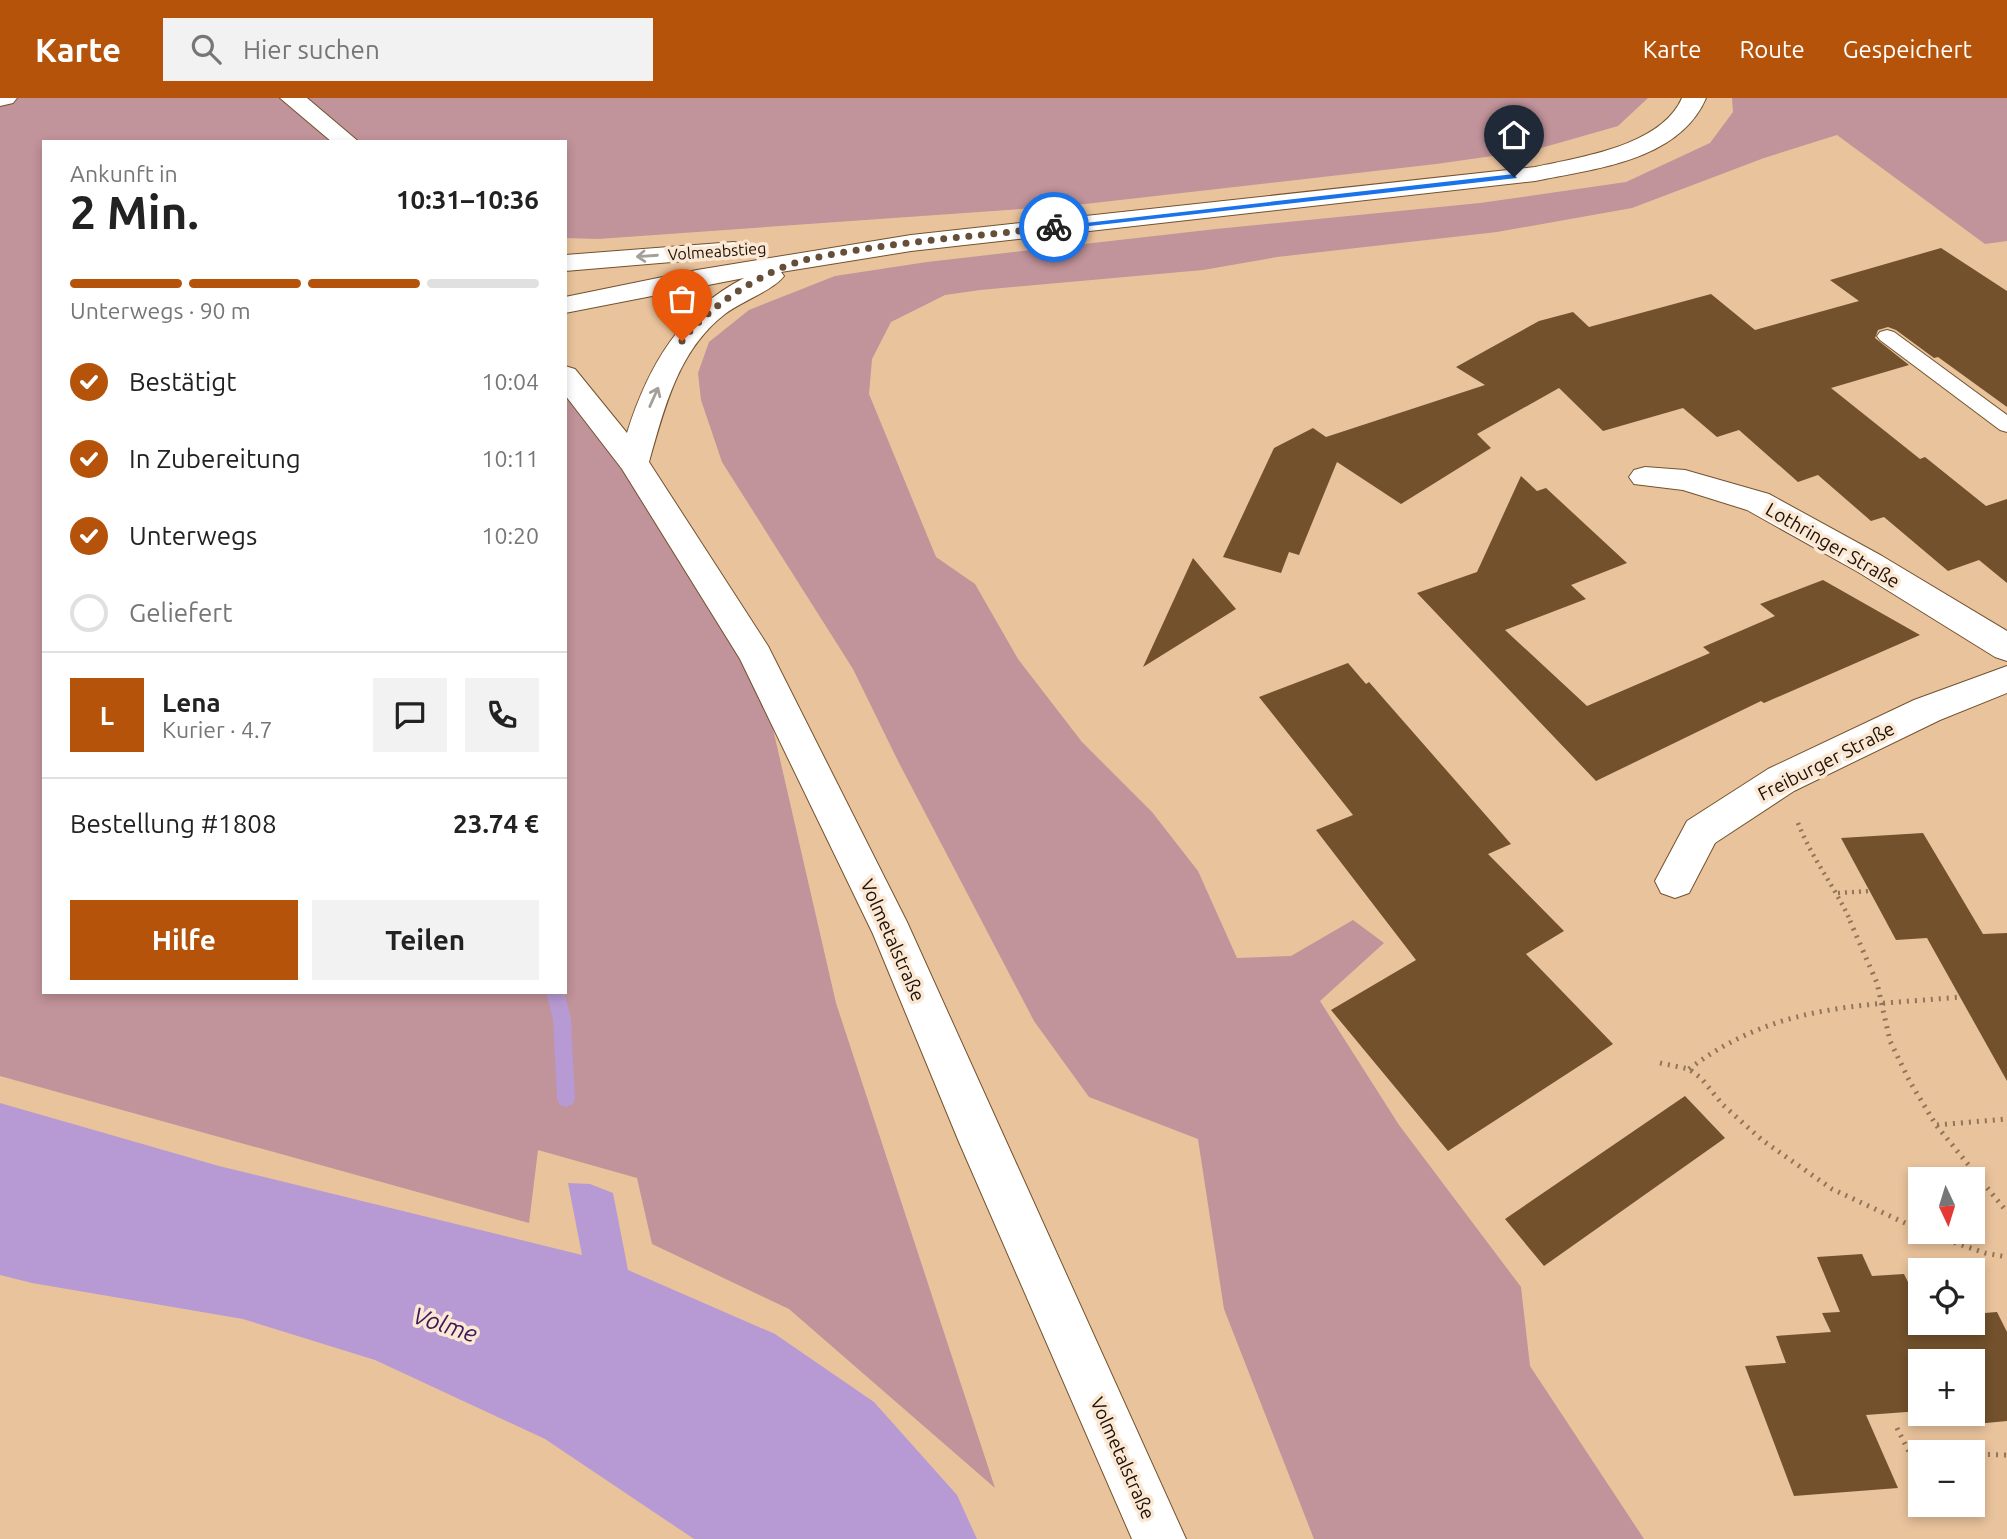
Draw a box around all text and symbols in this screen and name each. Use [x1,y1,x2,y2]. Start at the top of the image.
search box [163,18,653,81]
icon: search [187,30,225,68]
text: Karte [35,31,121,68]
text: Hier suchen [243,35,380,64]
text: Karte [1643,36,1701,63]
text: Route [1739,36,1805,63]
text: Gespeichert [1843,36,1972,63]
pin [1484,105,1544,177]
icon: home [1495,116,1533,154]
text: Ankunft in [70,161,178,186]
text: 10:31–10:36 [396,185,539,214]
text: 2 Min. [70,186,199,238]
courier [1019,192,1089,262]
icon: bike [1035,208,1073,246]
street label: Volmeabstieg [667,239,767,263]
one-way arrow [637,250,659,263]
pin [652,269,712,341]
icon: bag [663,280,701,318]
text: Unterwegs · 90 m [70,298,251,323]
icon: check [70,363,108,401]
text: Bestätigt [129,367,236,396]
text: 10:04 [481,369,539,394]
one-way arrow [648,387,661,409]
icon: check [70,440,108,478]
text: In Zubereitung [129,444,301,473]
text: 10:11 [481,446,539,471]
street label: Lothringer Straße [1762,498,1904,592]
icon: check [70,517,108,555]
text: Unterwegs [129,521,257,550]
text: 10:20 [481,523,539,548]
text: Geliefert [129,598,232,627]
button: chat [373,678,447,752]
button: phone [465,678,539,752]
text: Lena [162,688,221,717]
text: L [100,701,114,730]
text: Kurier · 4.7 [162,717,273,742]
street label: Freiburger Straße [1754,717,1898,805]
text: Bestellung #1808 [70,809,277,838]
text: 23.74 € [453,809,539,838]
street label: Volmetalstraße [856,876,930,1004]
button: Hilfe [70,900,298,980]
button: Teilen [312,900,539,980]
north arrow [1908,1167,1984,1244]
map controls [1908,1167,1985,1517]
button: locate [1908,1258,1985,1335]
water label: Volme [410,1302,481,1348]
button: + [1908,1349,1985,1426]
street label: Volmetalstraße [1086,1394,1160,1522]
button: − [1908,1440,1985,1517]

